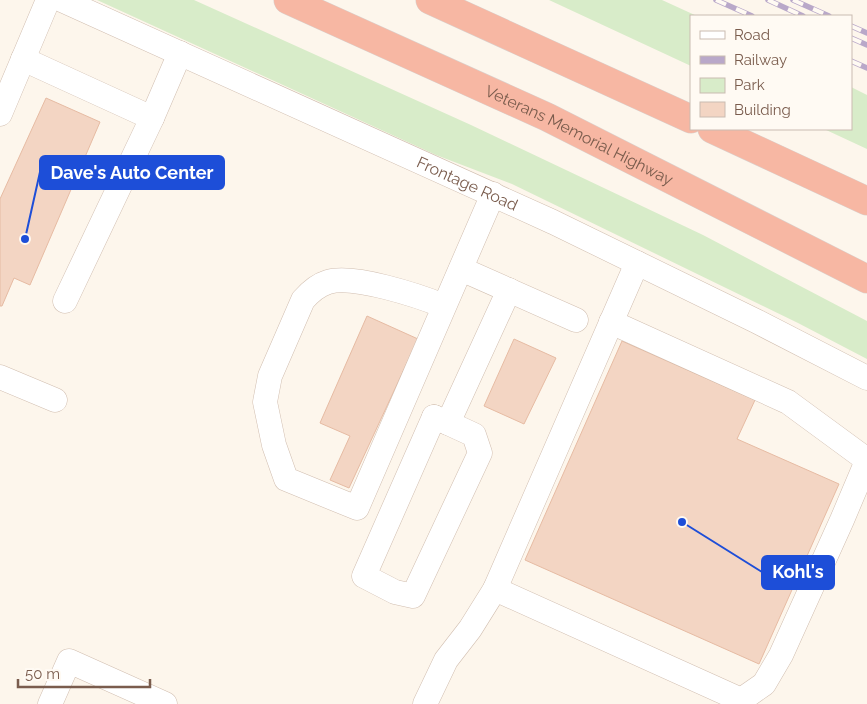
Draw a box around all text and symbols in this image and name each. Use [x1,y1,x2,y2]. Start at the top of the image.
legend [690,15,852,130]
text: Road [734,26,770,44]
text: Railway [734,51,787,69]
text: Park [734,76,765,94]
street label: Veterans Memorial Highway [482,81,677,189]
text: Building [734,101,791,119]
street label: Frontage Road [414,152,521,214]
callout: Dave's Auto Center [40,156,224,189]
text: Dave's Auto Center [50,162,214,183]
callout: Kohl's [762,556,834,589]
text: Kohl's [772,561,824,582]
scale bar [18,656,150,688]
text: 50 m [25,665,60,683]

